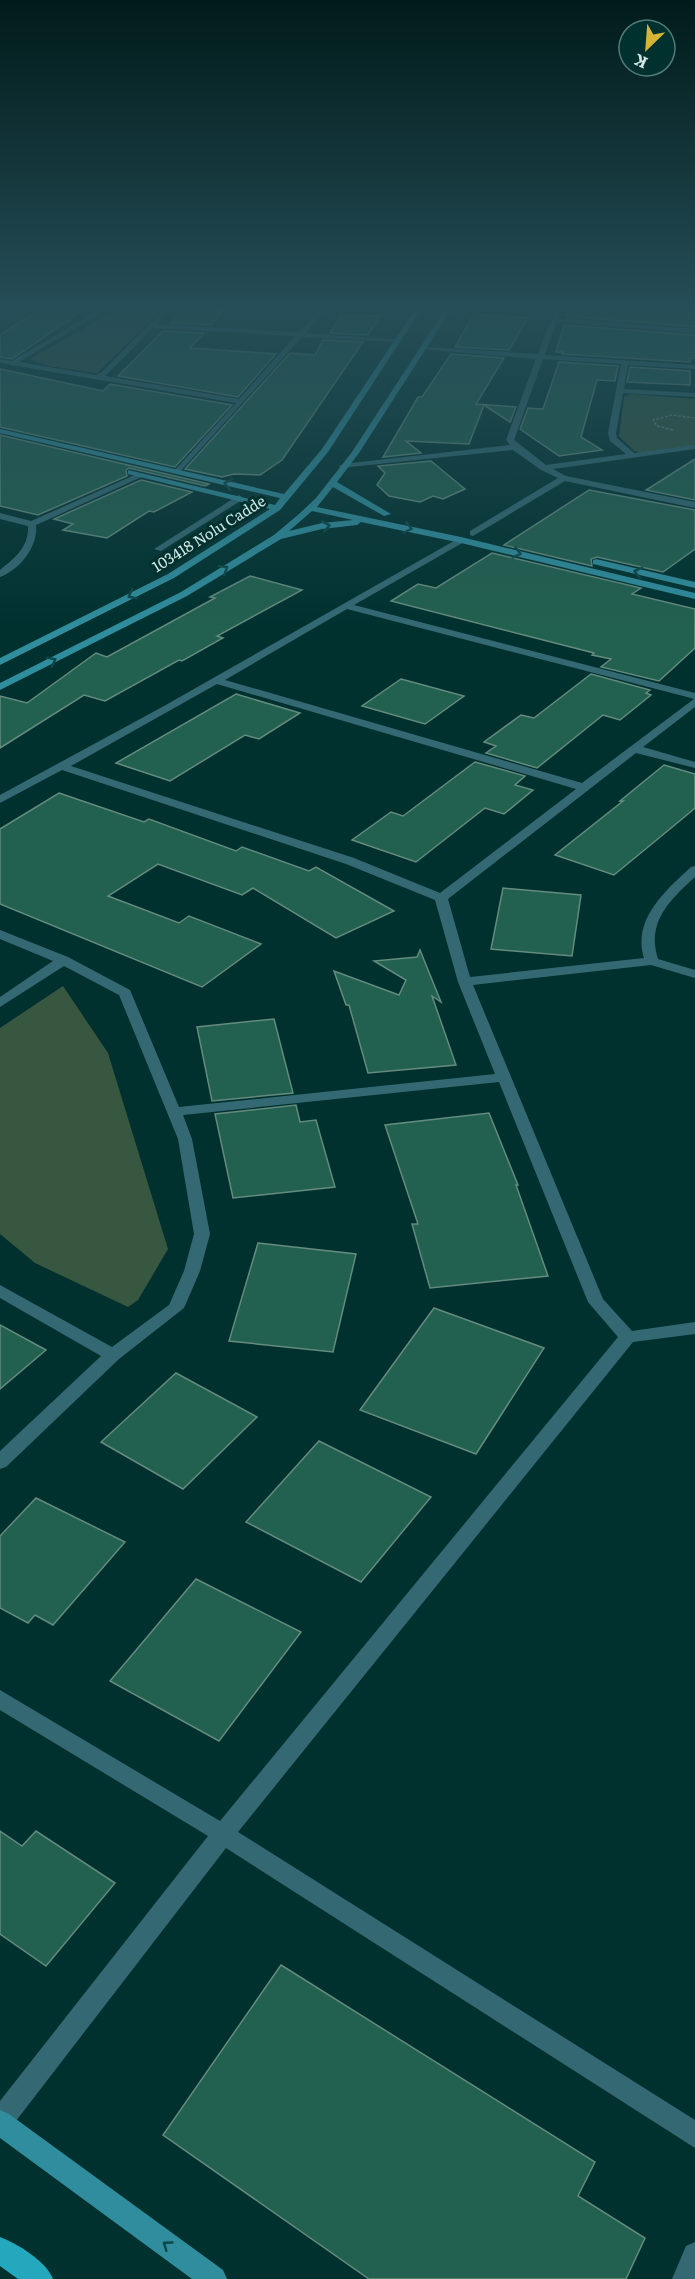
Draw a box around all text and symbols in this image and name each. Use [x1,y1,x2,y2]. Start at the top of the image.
north arrow [617,18,677,78]
text: K [629,49,651,76]
one-way arrow [224,479,234,492]
street label: 103418 Nolu Cadde [147,488,270,577]
one-way arrow [321,520,331,533]
one-way arrow [402,521,412,534]
one-way arrow [512,546,522,559]
one-way arrow [218,565,228,577]
one-way arrow [633,566,643,579]
one-way arrow [127,588,138,600]
one-way arrow [46,656,57,668]
one-way arrow [162,2241,173,2252]

